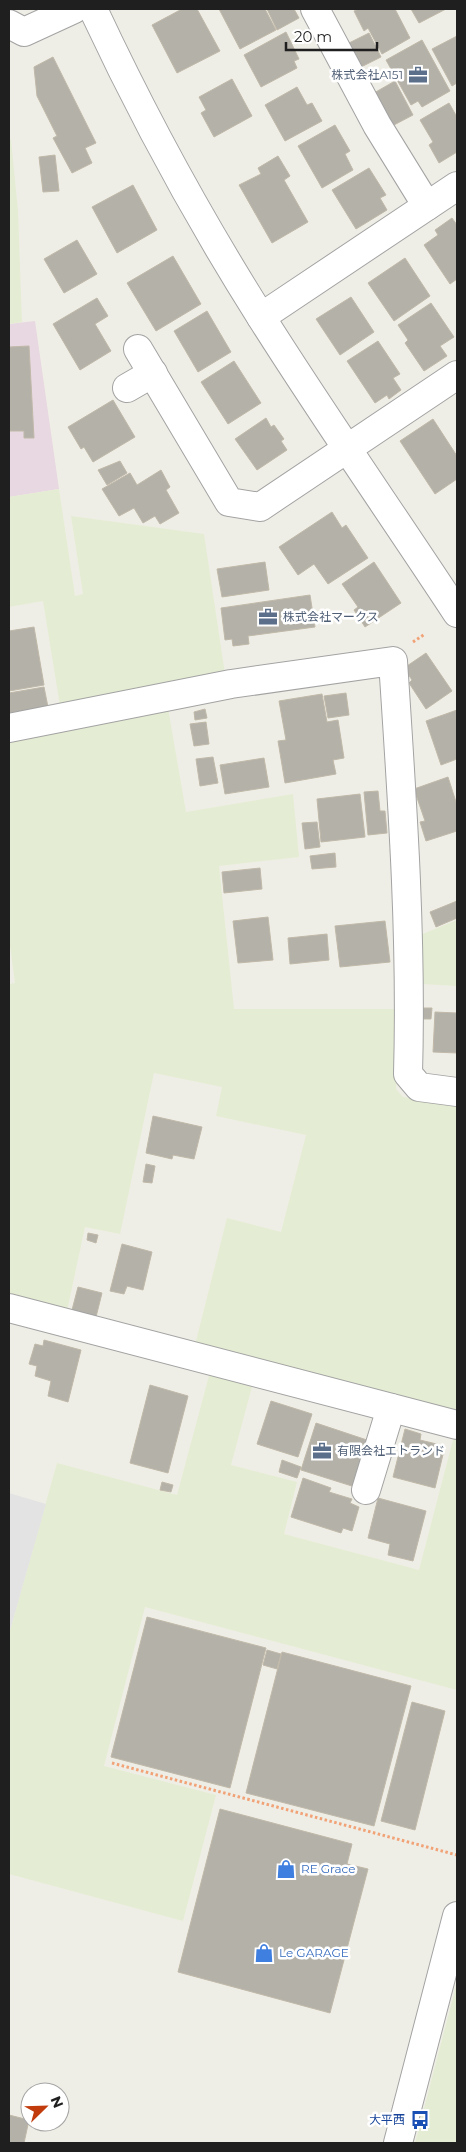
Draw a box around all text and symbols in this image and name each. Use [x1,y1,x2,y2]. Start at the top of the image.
scale bar [286,20,377,52]
text: 20 m [294,27,332,46]
office icon: 株式会社A151 [407,64,429,86]
place label: 株式会社A151 [331,67,403,82]
office icon: 株式会社マークス [257,606,279,628]
place label: 株式会社マークス [283,609,379,624]
office icon: 有限会社エトランド [311,1440,333,1462]
place label: 有限会社エトランド [337,1443,445,1458]
shop icon: RE Grace [275,1858,297,1880]
place label: RE Grace [301,1861,355,1876]
shop icon: Le GARAGE [253,1942,275,1964]
place label: Le GARAGE [279,1945,349,1960]
north arrow [20,2082,70,2132]
text: N [46,2093,67,2111]
bus stop icon: 大平西 [409,2109,431,2131]
place label: 大平西 [369,2112,405,2127]

